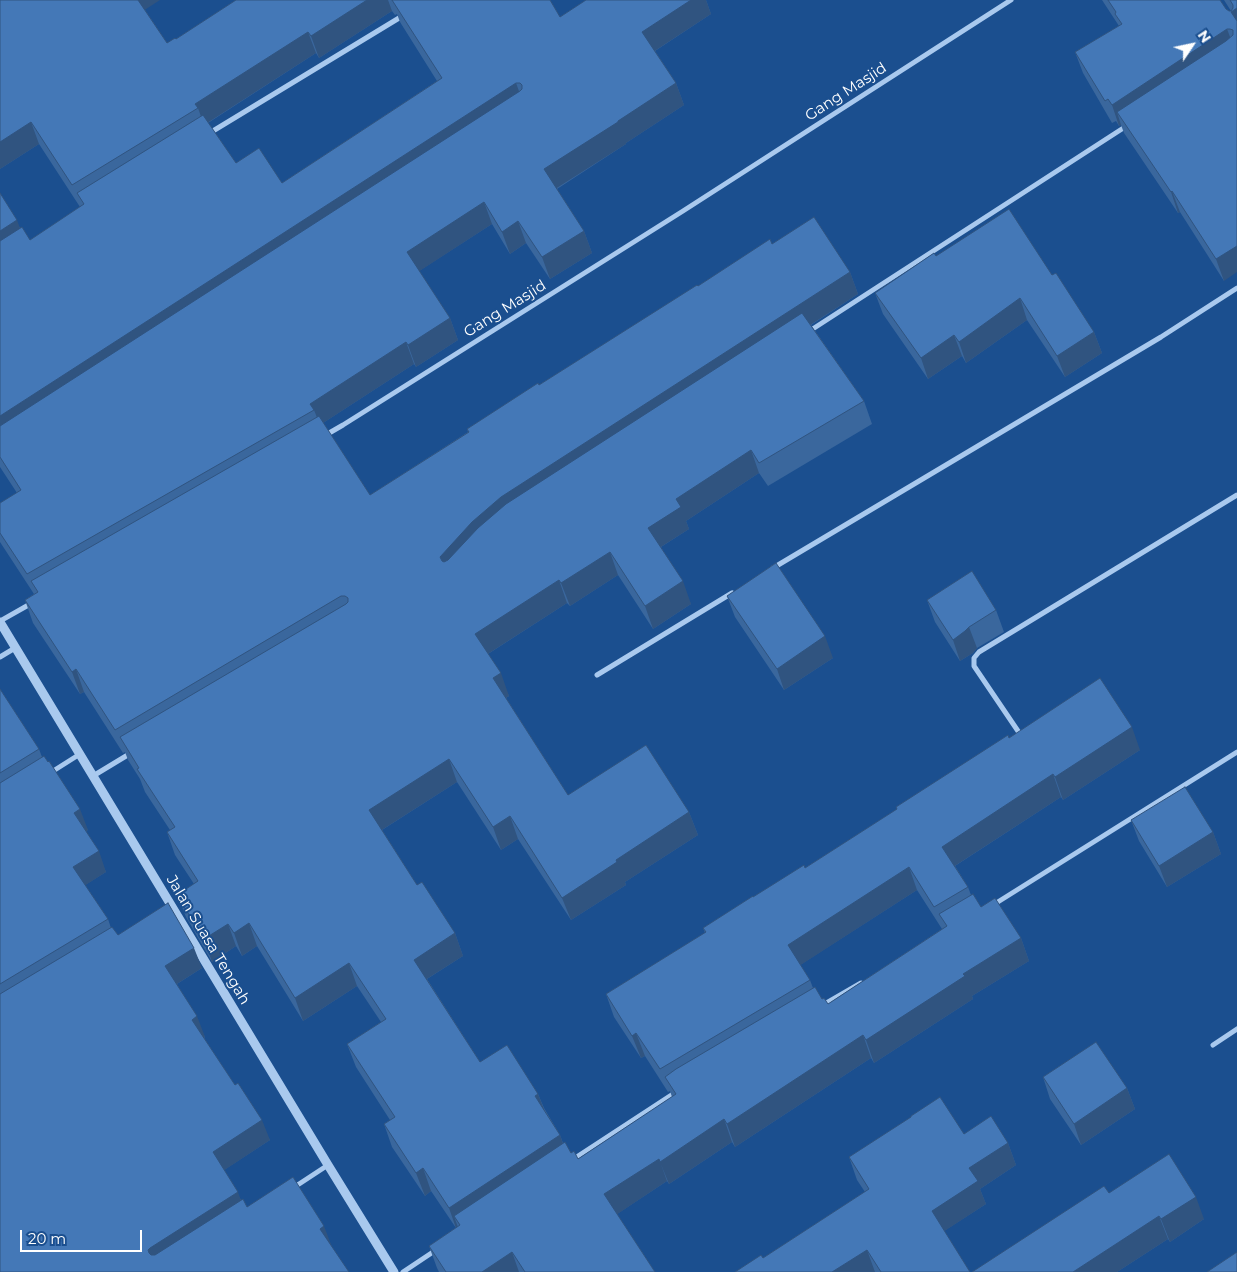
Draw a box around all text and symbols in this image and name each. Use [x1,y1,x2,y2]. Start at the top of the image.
north arrow [1167,20,1217,70]
text: N [1194,27,1215,46]
street label: Gang Masjid [802,59,890,125]
street label: Gang Masjid [461,277,549,341]
street label: Jalan Suasa Tengah [162,872,254,1008]
scale bar [22,1220,145,1252]
text: 20 m [28,1229,66,1248]

